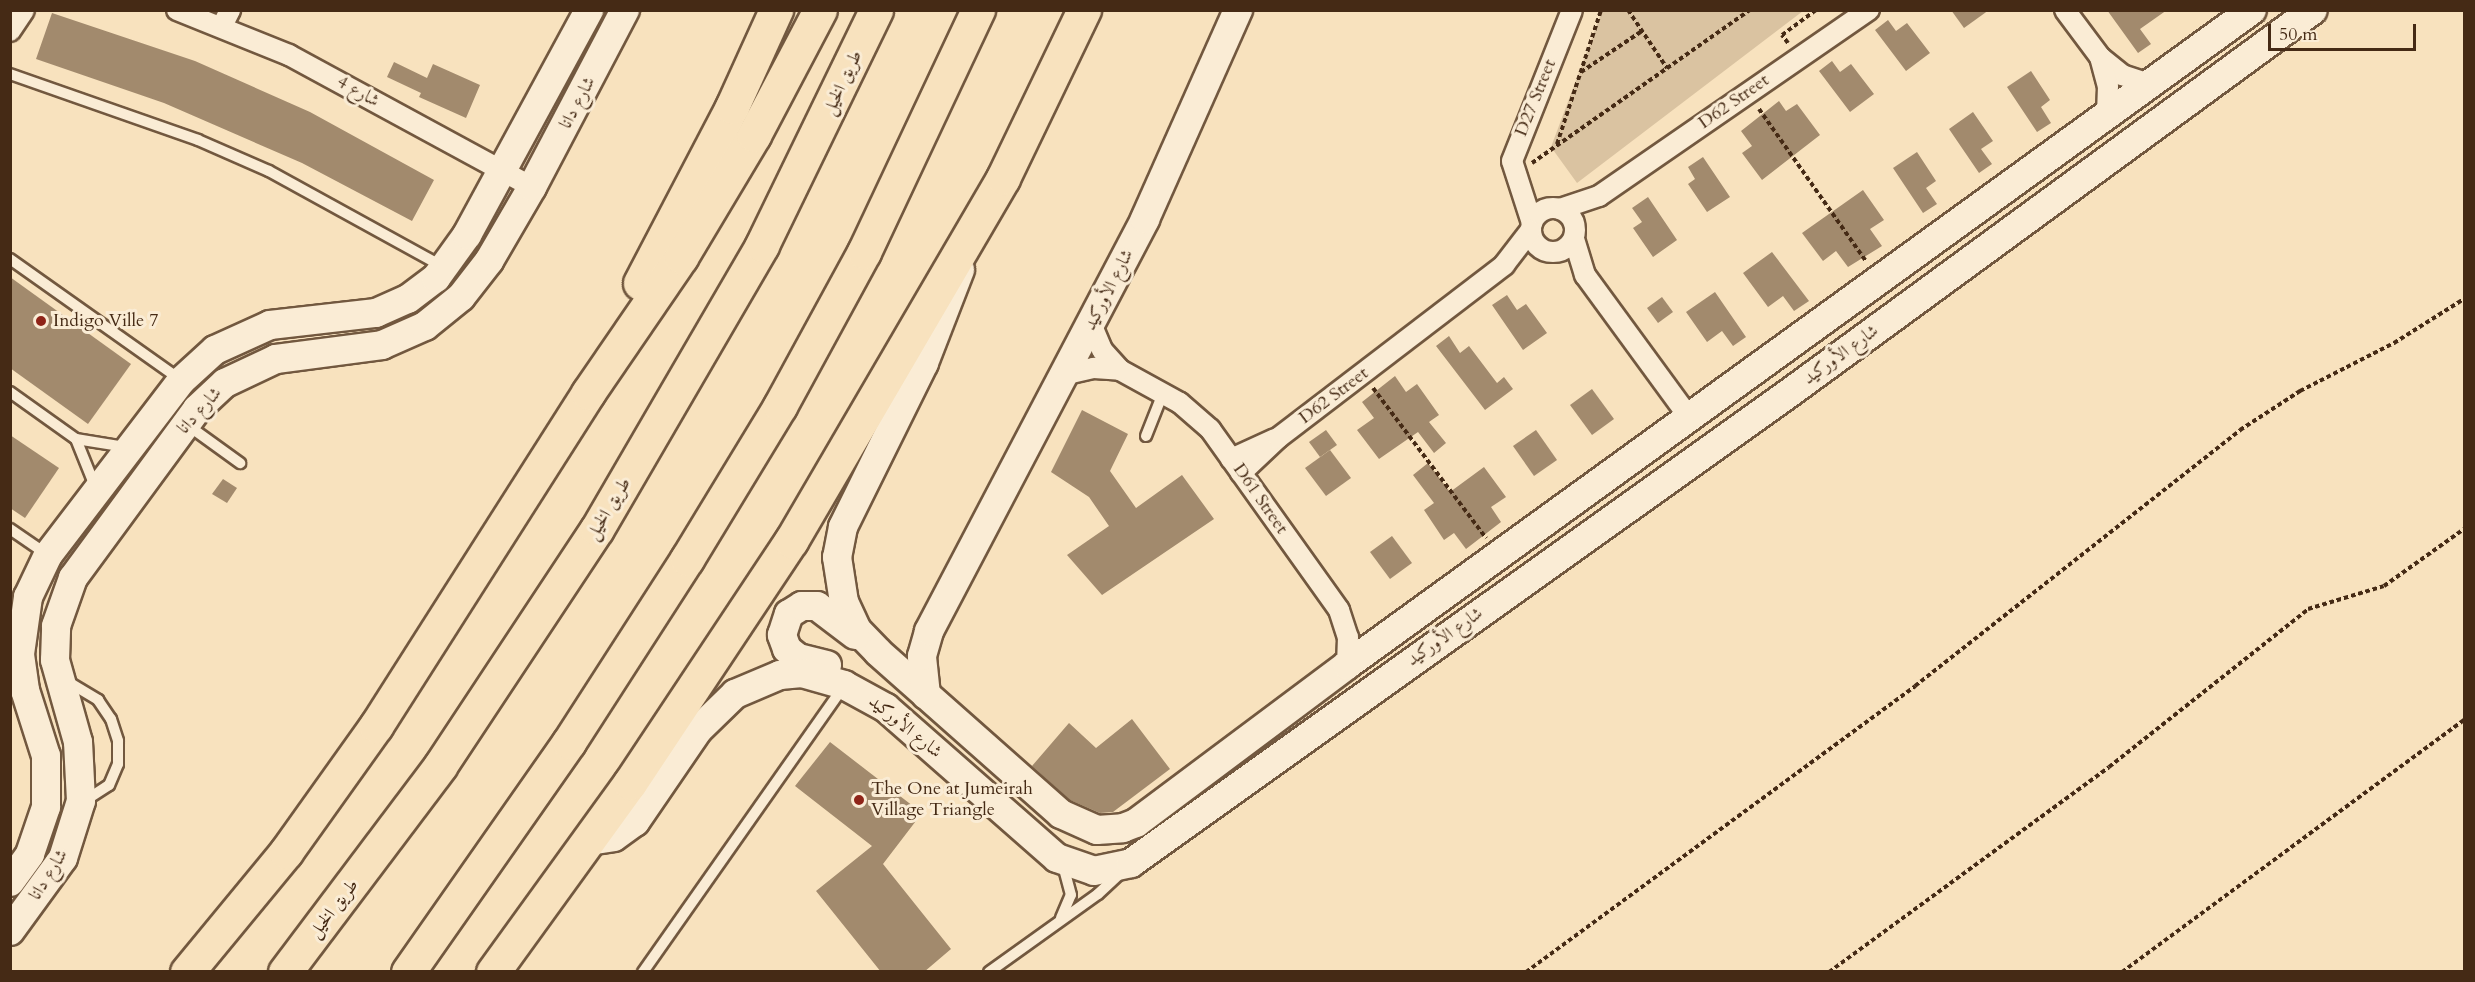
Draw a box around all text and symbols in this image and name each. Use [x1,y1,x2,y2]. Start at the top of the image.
scale bar [2271,12,2420,50]
text: 50 m [2279,22,2318,47]
street label: طريق الخيل [819,47,867,119]
street label: D27 Street [1511,56,1561,140]
street label: D62 Street [1695,70,1773,134]
street label: شارع 4 [333,72,383,112]
street label: شارع دانا [555,73,601,133]
street label: شارع الأوركيد [1079,246,1139,334]
place label: Indigo Ville 7 [53,310,158,332]
marker: Indigo Ville 7 [34,314,48,328]
street label: شارع الأوركيد [1799,320,1883,390]
street label: D62 Street [1295,363,1373,429]
street label: شارع دانا [173,383,227,439]
street label: D61 Street [1228,460,1292,538]
street label: طريق الخيل [582,474,636,544]
street label: شارع الأوركيد [1403,603,1487,671]
street label: شارع الأوركيد [864,691,946,763]
place label: The One at Jumeirah Village Triangle [871,779,1033,822]
marker: The One at Jumeirah Village Triangle [852,793,866,807]
street label: شارع دانا [25,846,73,904]
street label: طريق الخيل [304,875,364,943]

